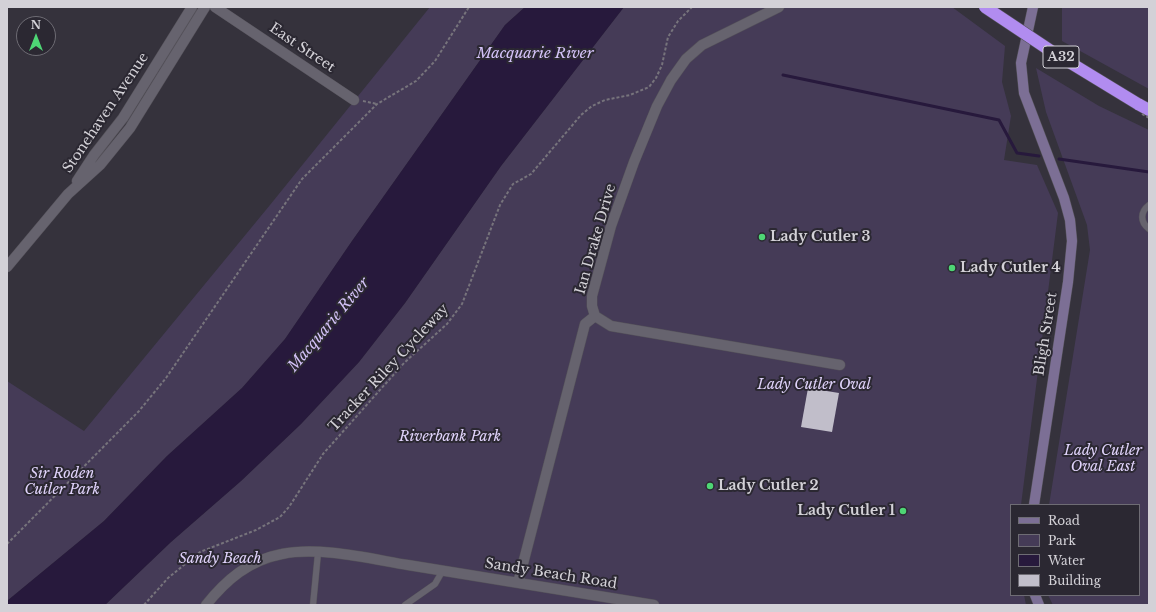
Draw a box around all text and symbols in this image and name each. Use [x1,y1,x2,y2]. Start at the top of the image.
north arrow [16,16,56,56]
text: N [31,18,41,32]
street label: East Street [266,20,338,76]
water label: Macquarie River [476,45,594,63]
road number: A32 [1043,46,1079,68]
street label: Stonehaven Avenue [59,50,153,176]
street label: Ian Drake Drive [572,182,620,296]
place label: Lady Cutler 3 [770,229,870,245]
marker: Lady Cutler 3 [757,232,767,242]
place label: Lady Cutler 4 [960,260,1061,276]
marker: Lady Cutler 4 [947,263,957,273]
water label: Macquarie River [284,274,374,376]
street label: Bligh Street [1031,291,1061,377]
street label: Tracker Riley Cycleway [326,301,452,435]
park label: Lady Cutler Oval [757,377,871,393]
park label: Riverbank Park [399,429,501,445]
park label: Lady Cutler Oval East [1064,443,1142,476]
park label: Sir Roden Cutler Park [24,466,100,498]
place label: Lady Cutler 2 [718,478,819,494]
marker: Lady Cutler 2 [705,481,715,491]
place label: Lady Cutler 1 [797,503,895,519]
legend [1010,504,1140,596]
marker: Lady Cutler 1 [898,506,908,516]
text: Road [1048,513,1080,528]
text: Park [1048,533,1076,548]
park label: Sandy Beach [178,551,262,567]
text: Water [1048,553,1085,568]
street label: Sandy Beach Road [484,555,618,593]
text: Building [1048,573,1101,588]

